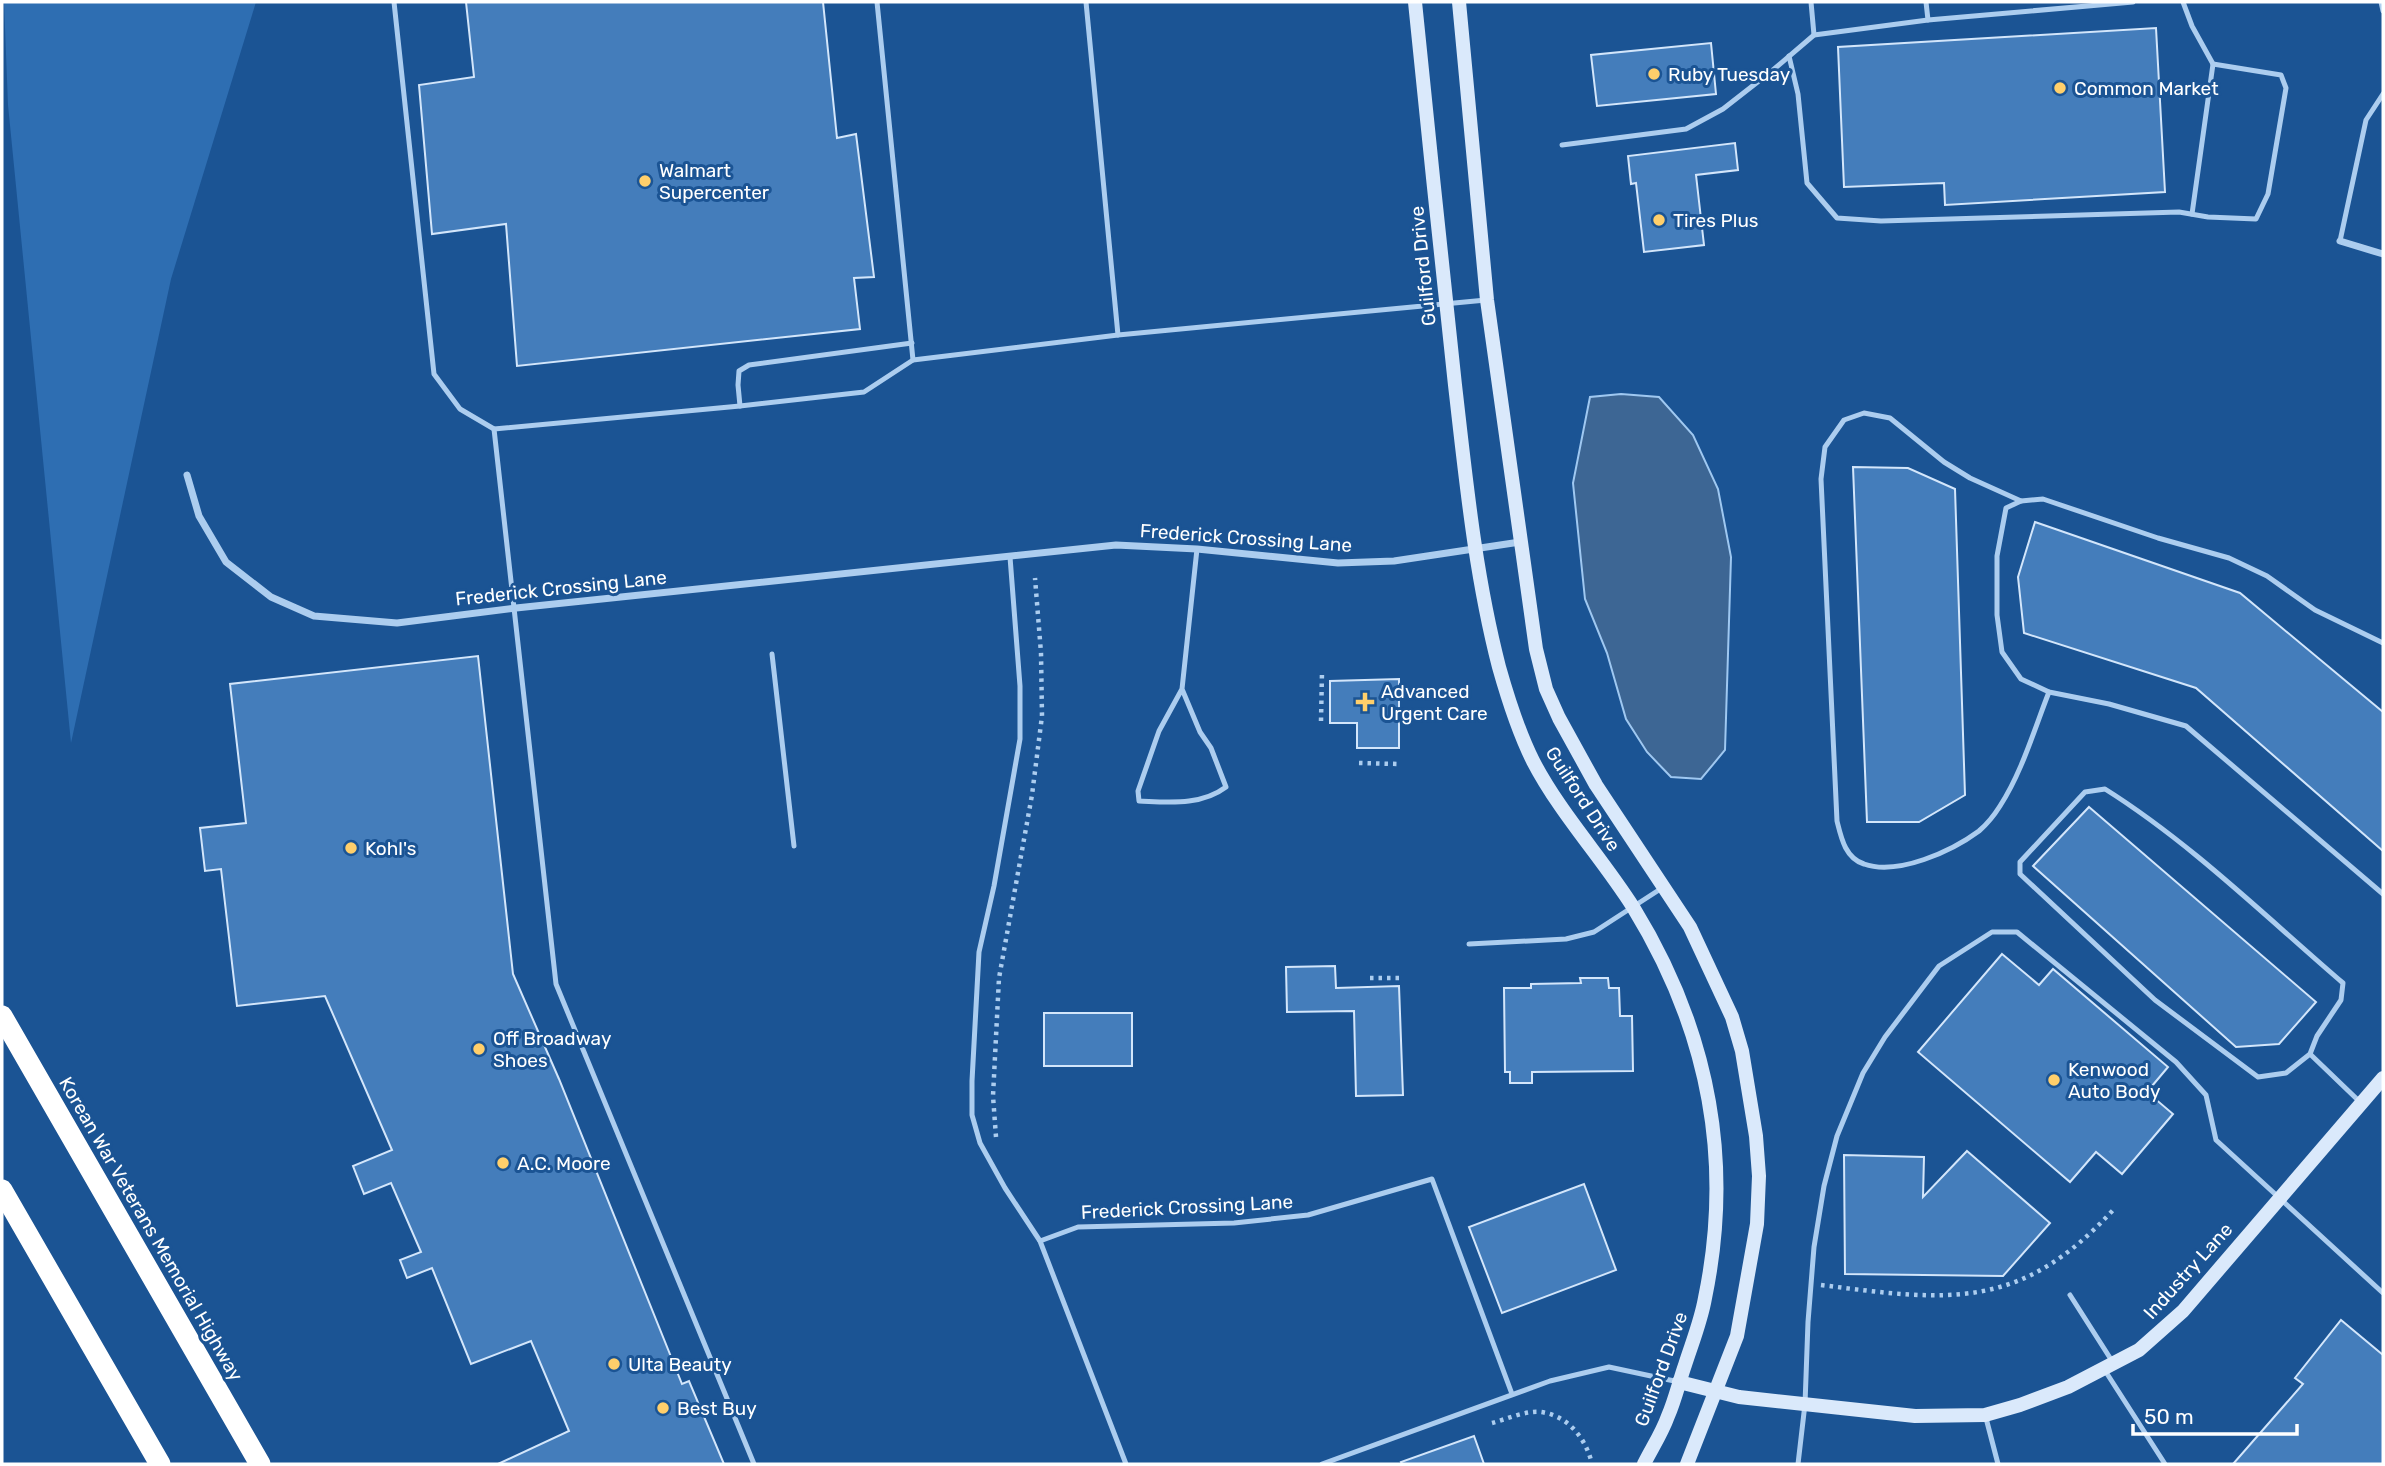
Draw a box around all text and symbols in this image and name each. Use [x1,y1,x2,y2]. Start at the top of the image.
place label: Ruby Tuesday [1668,63,1790,86]
marker: Ruby Tuesday [1646,66,1662,82]
place label: Common Market [2074,77,2219,100]
marker: Common Market [2052,80,2068,96]
place label: Walmart Supercenter [659,159,770,204]
marker: Walmart Supercenter [637,173,653,189]
street label: Guilford Drive [1405,205,1441,327]
place label: Tires Plus [1673,209,1759,232]
marker: Tires Plus [1651,212,1667,228]
street label: Frederick Crossing Lane [1139,519,1353,557]
street label: Frederick Crossing Lane [454,565,668,611]
place label: Advanced Urgent Care [1381,680,1488,725]
marker: Advanced Urgent Care [1355,692,1375,712]
street label: Guilford Drive [1541,742,1625,856]
place label: Kohl's [365,837,416,860]
marker: Kohl's [343,840,359,856]
place label: Off Broadway Shoes [493,1027,611,1072]
marker: Off Broadway Shoes [471,1041,487,1057]
place label: Kenwood Auto Body [2068,1058,2160,1103]
marker: Kenwood Auto Body [2046,1072,2062,1088]
street label: Korean War Veterans Memorial Highway [54,1073,248,1385]
place label: A.C. Moore [517,1152,611,1175]
marker: A.C. Moore [495,1155,511,1171]
street label: Frederick Crossing Lane [1080,1190,1294,1224]
street label: Industry Lane [2139,1218,2237,1324]
street label: Guilford Drive [1630,1309,1692,1429]
place label: Ulta Beauty [628,1353,732,1376]
marker: Ulta Beauty [606,1356,622,1372]
scale bar [2133,1392,2298,1436]
place label: Best Buy [677,1397,757,1420]
marker: Best Buy [655,1400,671,1416]
text: 50 m [2144,1404,2194,1429]

